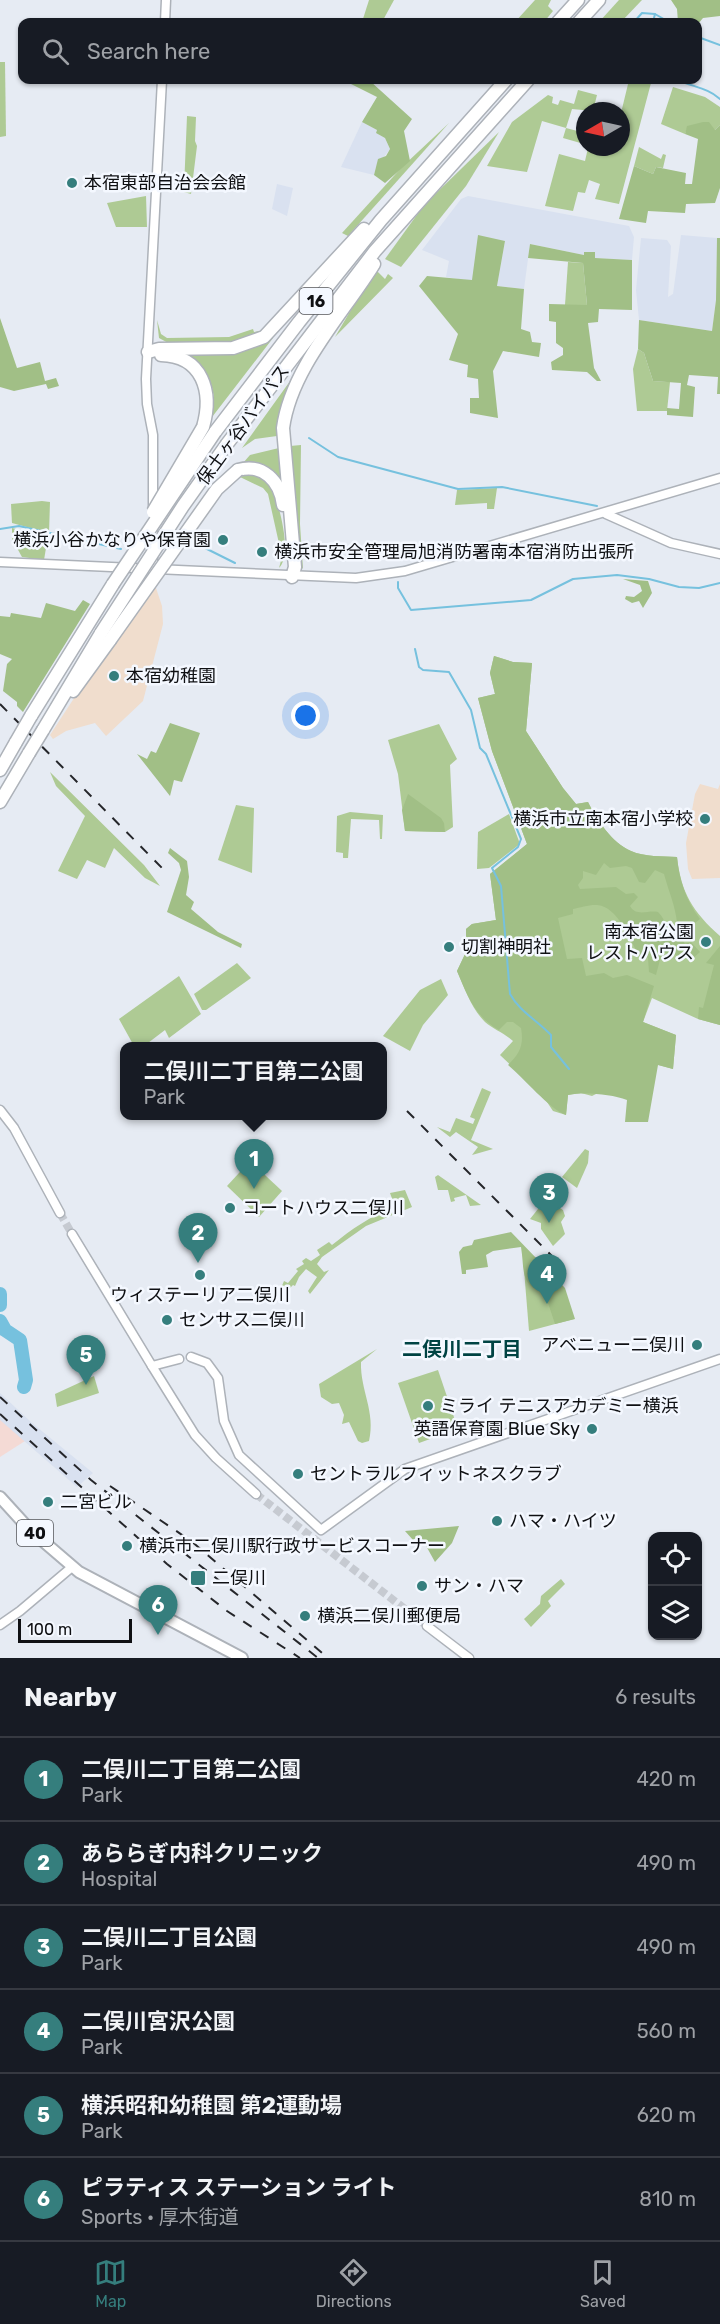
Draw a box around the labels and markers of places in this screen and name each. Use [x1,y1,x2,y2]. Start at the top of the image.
place label: 本宿東部自治会会館 [84,172,246,194]
marker: 本宿東部自治会会館 [65,176,79,190]
place label: 横浜小谷かなりや保育園 [13,529,211,551]
marker: 横浜小谷かなりや保育園 [216,533,230,547]
place label: 横浜市安全管理局旭消防署南本宿消防出張所 [274,541,634,563]
marker: 横浜市安全管理局旭消防署南本宿消防出張所 [255,545,269,559]
place label: 本宿幼稚園 [126,665,216,687]
marker: 本宿幼稚園 [107,669,121,683]
place label: 横浜市立南本宿小学校 [513,808,693,830]
marker: 横浜市立南本宿小学校 [698,812,712,826]
place label: 南本宿公園 レストハウス [586,921,694,964]
marker: 南本宿公園 レストハウス [699,935,713,949]
place label: 切割神明社 [461,936,551,958]
marker: 切割神明社 [442,940,456,954]
pin: 1 [234,1140,274,1189]
pin: 3 [530,1174,568,1223]
place label: コートハウス二俣川 [242,1197,404,1219]
marker: コートハウス二俣川 [223,1201,237,1215]
pin: 2 [178,1214,218,1263]
pin: 4 [528,1254,566,1304]
marker: ウィステーリア二俣川 [193,1268,207,1282]
place label: ウィステーリア二俣川 [110,1284,290,1306]
place label: センサス二俣川 [179,1309,305,1331]
marker: センサス二俣川 [160,1313,174,1327]
place label: アベニュー二俣川 [541,1334,685,1356]
pin: 5 [66,1336,106,1385]
marker: アベニュー二俣川 [690,1338,704,1352]
place label: ミライ テニスアカデミー横浜 [440,1395,678,1417]
marker: ミライ テニスアカデミー横浜 [421,1399,435,1413]
place label: 英語保育園 Blue Sky [413,1418,580,1440]
marker: 英語保育園 Blue Sky [585,1422,599,1436]
place label: セントラルフィットネスクラブ [310,1463,562,1485]
marker: セントラルフィットネスクラブ [291,1467,305,1481]
place label: 二宮ビル [60,1491,132,1513]
marker: 二宮ビル [41,1495,55,1509]
place label: ハマ・ハイツ [509,1510,617,1532]
marker: ハマ・ハイツ [490,1514,504,1528]
place label: 横浜市二俣川駅行政サービスコーナー [139,1535,445,1557]
marker: 横浜市二俣川駅行政サービスコーナー [120,1539,134,1553]
place label: 二俣川 [212,1567,266,1589]
marker: 二俣川 [189,1569,207,1587]
place label: サン・ハマ [434,1575,524,1597]
marker: サン・ハマ [415,1579,429,1593]
pin: 6 [138,1586,178,1635]
place label: 横浜二俣川郵便局 [317,1605,461,1627]
marker: 横浜二俣川郵便局 [298,1609,312,1623]

